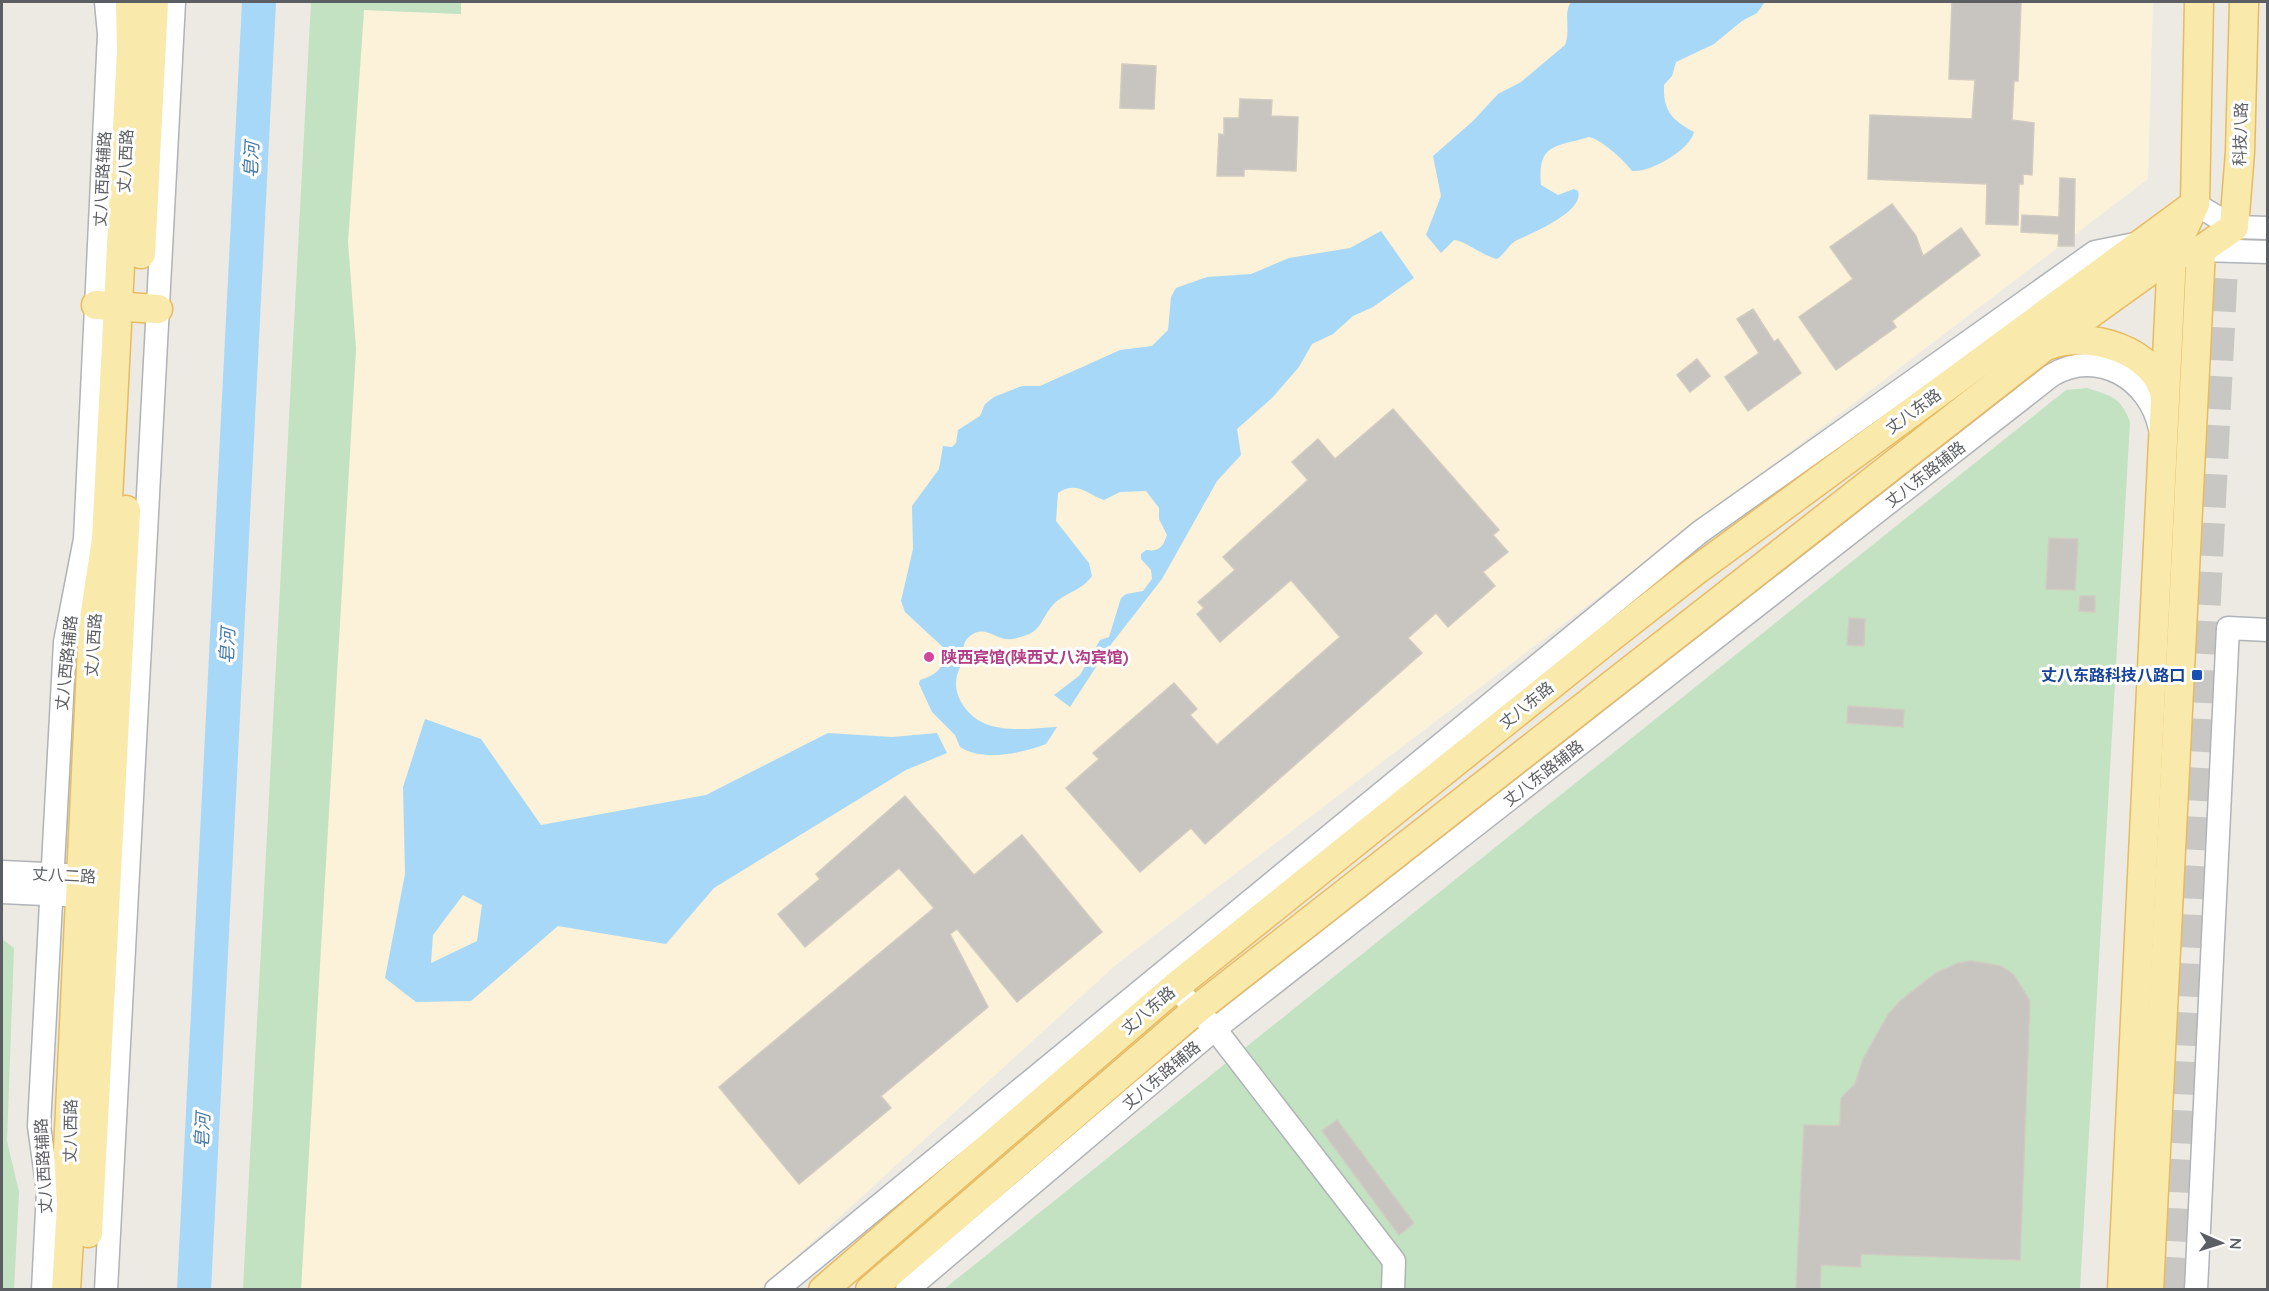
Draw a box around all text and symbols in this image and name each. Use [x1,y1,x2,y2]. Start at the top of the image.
street label: 科技八路 [2229,102,2251,166]
street label: 丈八西路 [113,129,137,193]
street label: 丈八西路辅路 [90,131,114,227]
water label: 皂河 [239,138,264,179]
street label: 丈八东路 [1881,384,1945,438]
street label: 丈八东路辅路 [1881,437,1969,511]
street label: 丈八西路 [81,612,105,678]
street label: 丈八西路辅路 [51,614,81,712]
water label: 皂河 [215,624,240,665]
place label: 陕西宾馆(陕西丈八沟宾馆) [941,647,1129,667]
marker: 陕西宾馆(陕西丈八沟宾馆) [922,650,936,664]
place label: 丈八东路科技八路口 [2041,665,2185,685]
marker: 丈八东路科技八路口 [2190,668,2204,682]
street label: 丈八东路 [1495,677,1557,733]
street label: 丈八东路辅路 [1499,736,1587,810]
street label: 丈八二路 [32,863,96,887]
street label: 丈八东路 [1117,982,1179,1038]
street label: 丈八东路辅路 [1118,1036,1204,1114]
street label: 丈八西路 [59,1099,81,1163]
water label: 皂河 [190,1109,215,1150]
street label: 丈八西路辅路 [31,1118,55,1214]
north arrow [2191,1213,2251,1273]
text: N [2226,1237,2246,1250]

